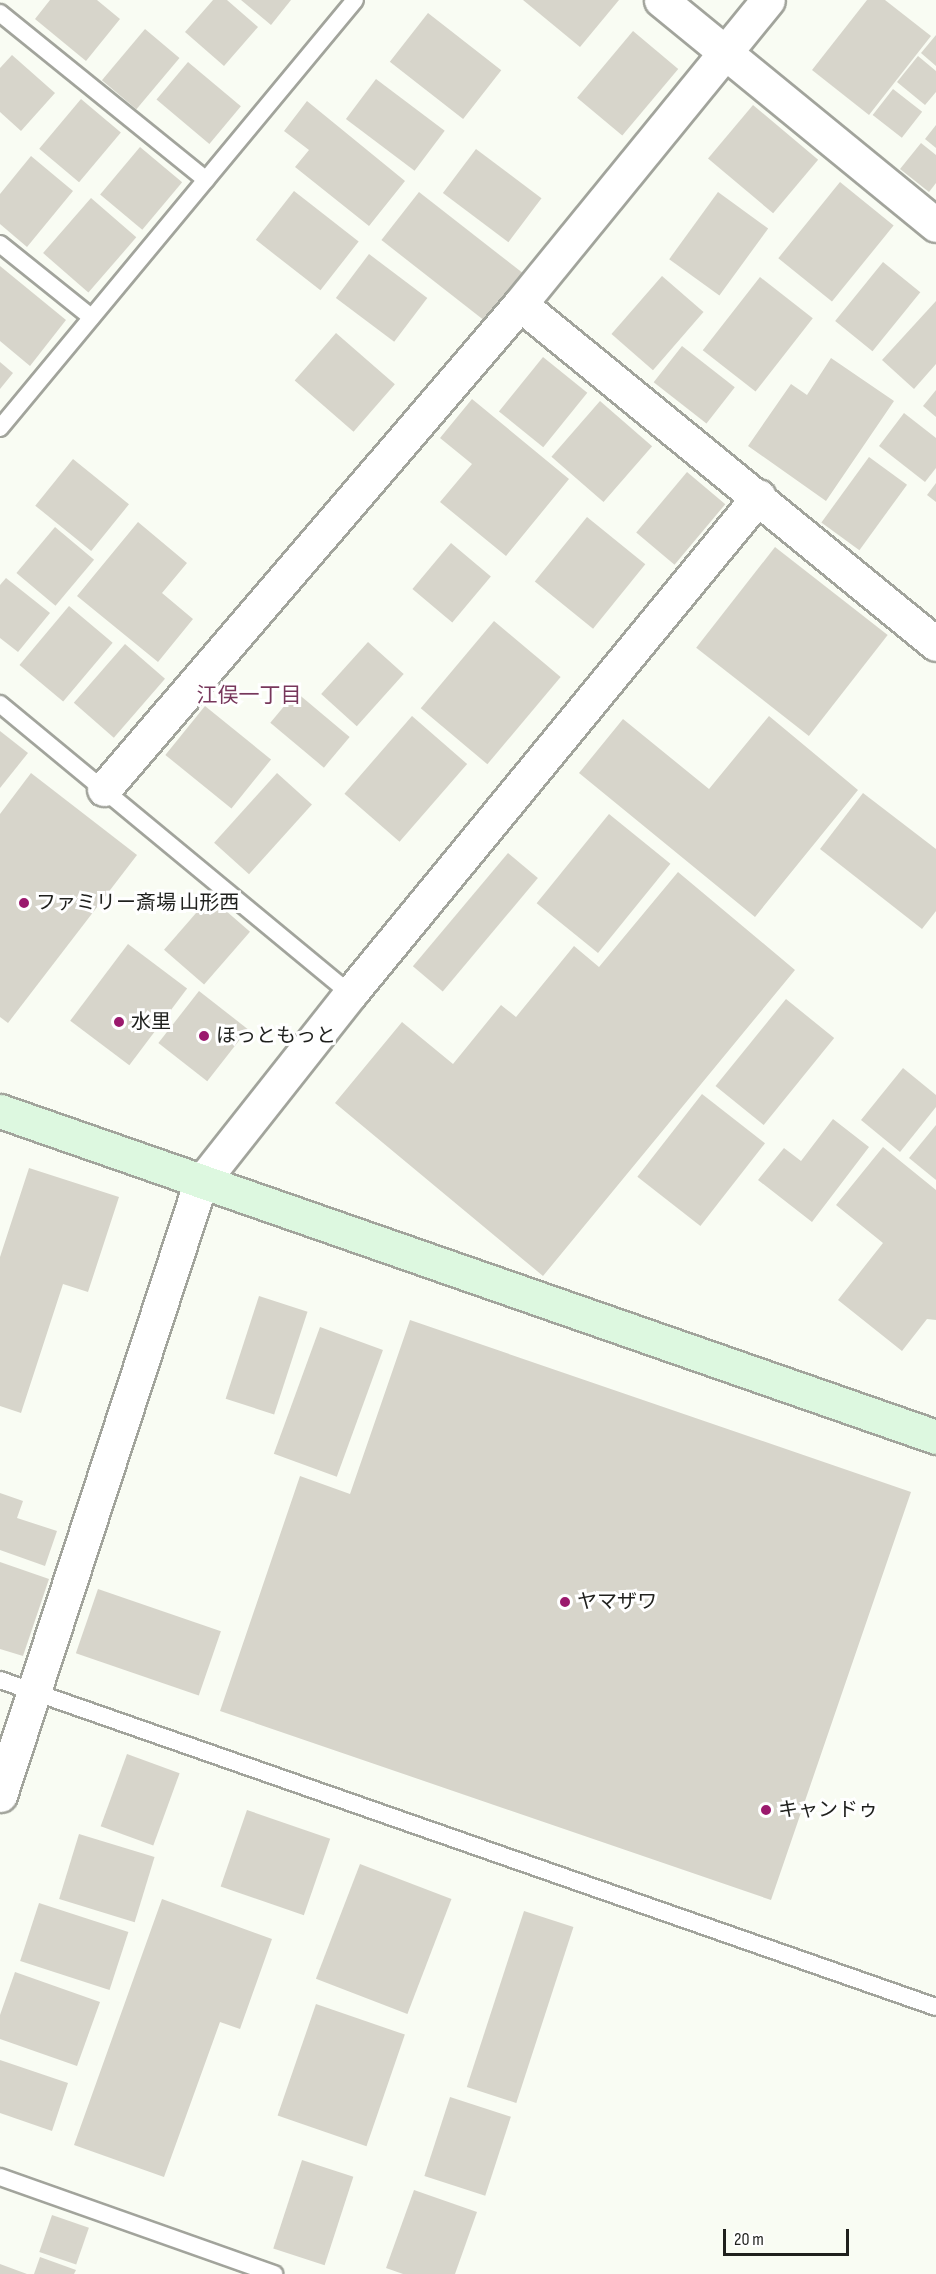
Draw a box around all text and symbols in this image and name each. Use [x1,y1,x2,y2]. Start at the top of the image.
district label: 江俣一丁目 [197,683,301,709]
place label: ファミリー斎場 山形西 [36,891,239,915]
marker: ファミリー斎場 山形西 [17,896,31,910]
place label: 水里 [131,1010,171,1034]
marker: 水里 [112,1015,126,1029]
place label: ほっともっと [216,1024,336,1048]
marker: ほっともっと [197,1029,211,1043]
place label: ヤマザワ [577,1590,657,1614]
marker: ヤマザワ [558,1595,572,1609]
place label: キャンドゥ [778,1798,878,1822]
marker: キャンドゥ [759,1803,773,1817]
scale bar [726,2217,852,2255]
text: 20 m [734,2229,764,2250]

